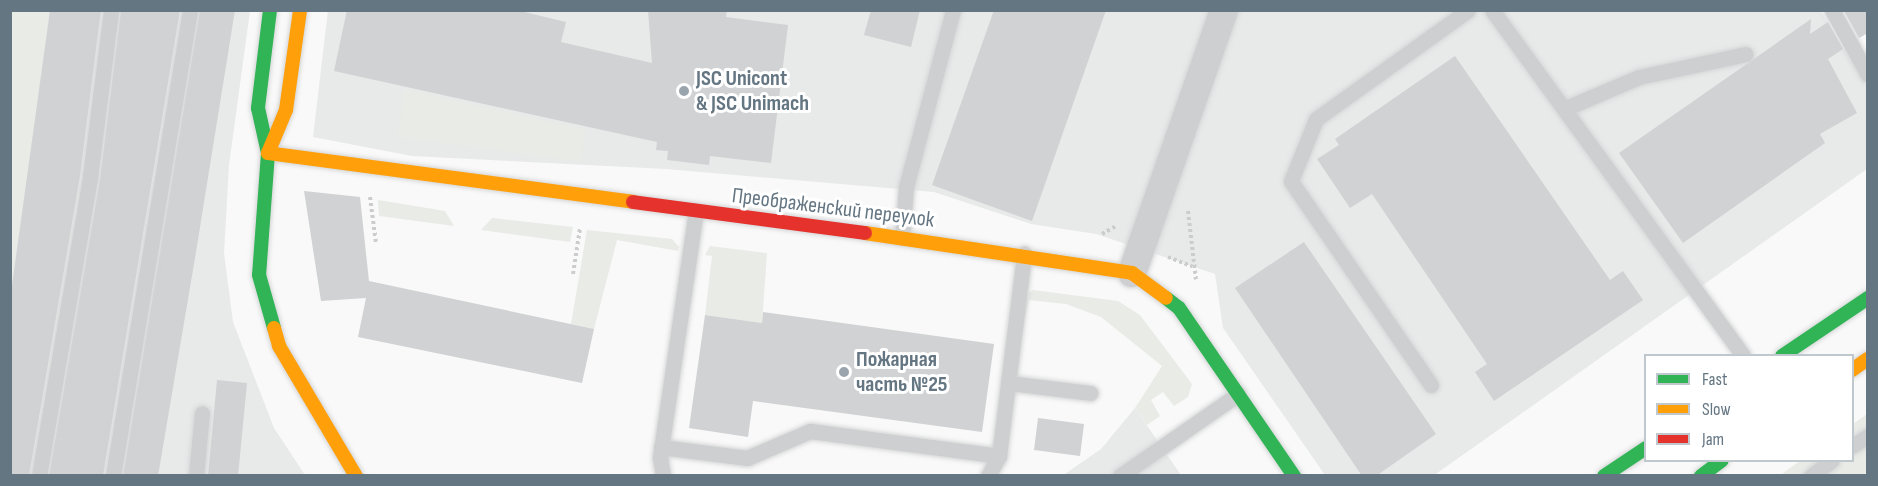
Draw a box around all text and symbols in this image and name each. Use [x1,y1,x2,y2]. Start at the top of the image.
place label: JSC Unicont & JSC Unimach [696,65,809,116]
marker: JSC Unicont & JSC Unimach [677,84,691,98]
street label: Преображенский переулок [730,182,936,234]
place label: Пожарная часть №25 [856,346,947,398]
legend [1644,354,1854,462]
marker: Пожарная часть №25 [837,365,851,379]
text: Fast [1702,369,1727,390]
text: Slow [1702,399,1731,420]
text: Jam [1702,429,1724,450]

